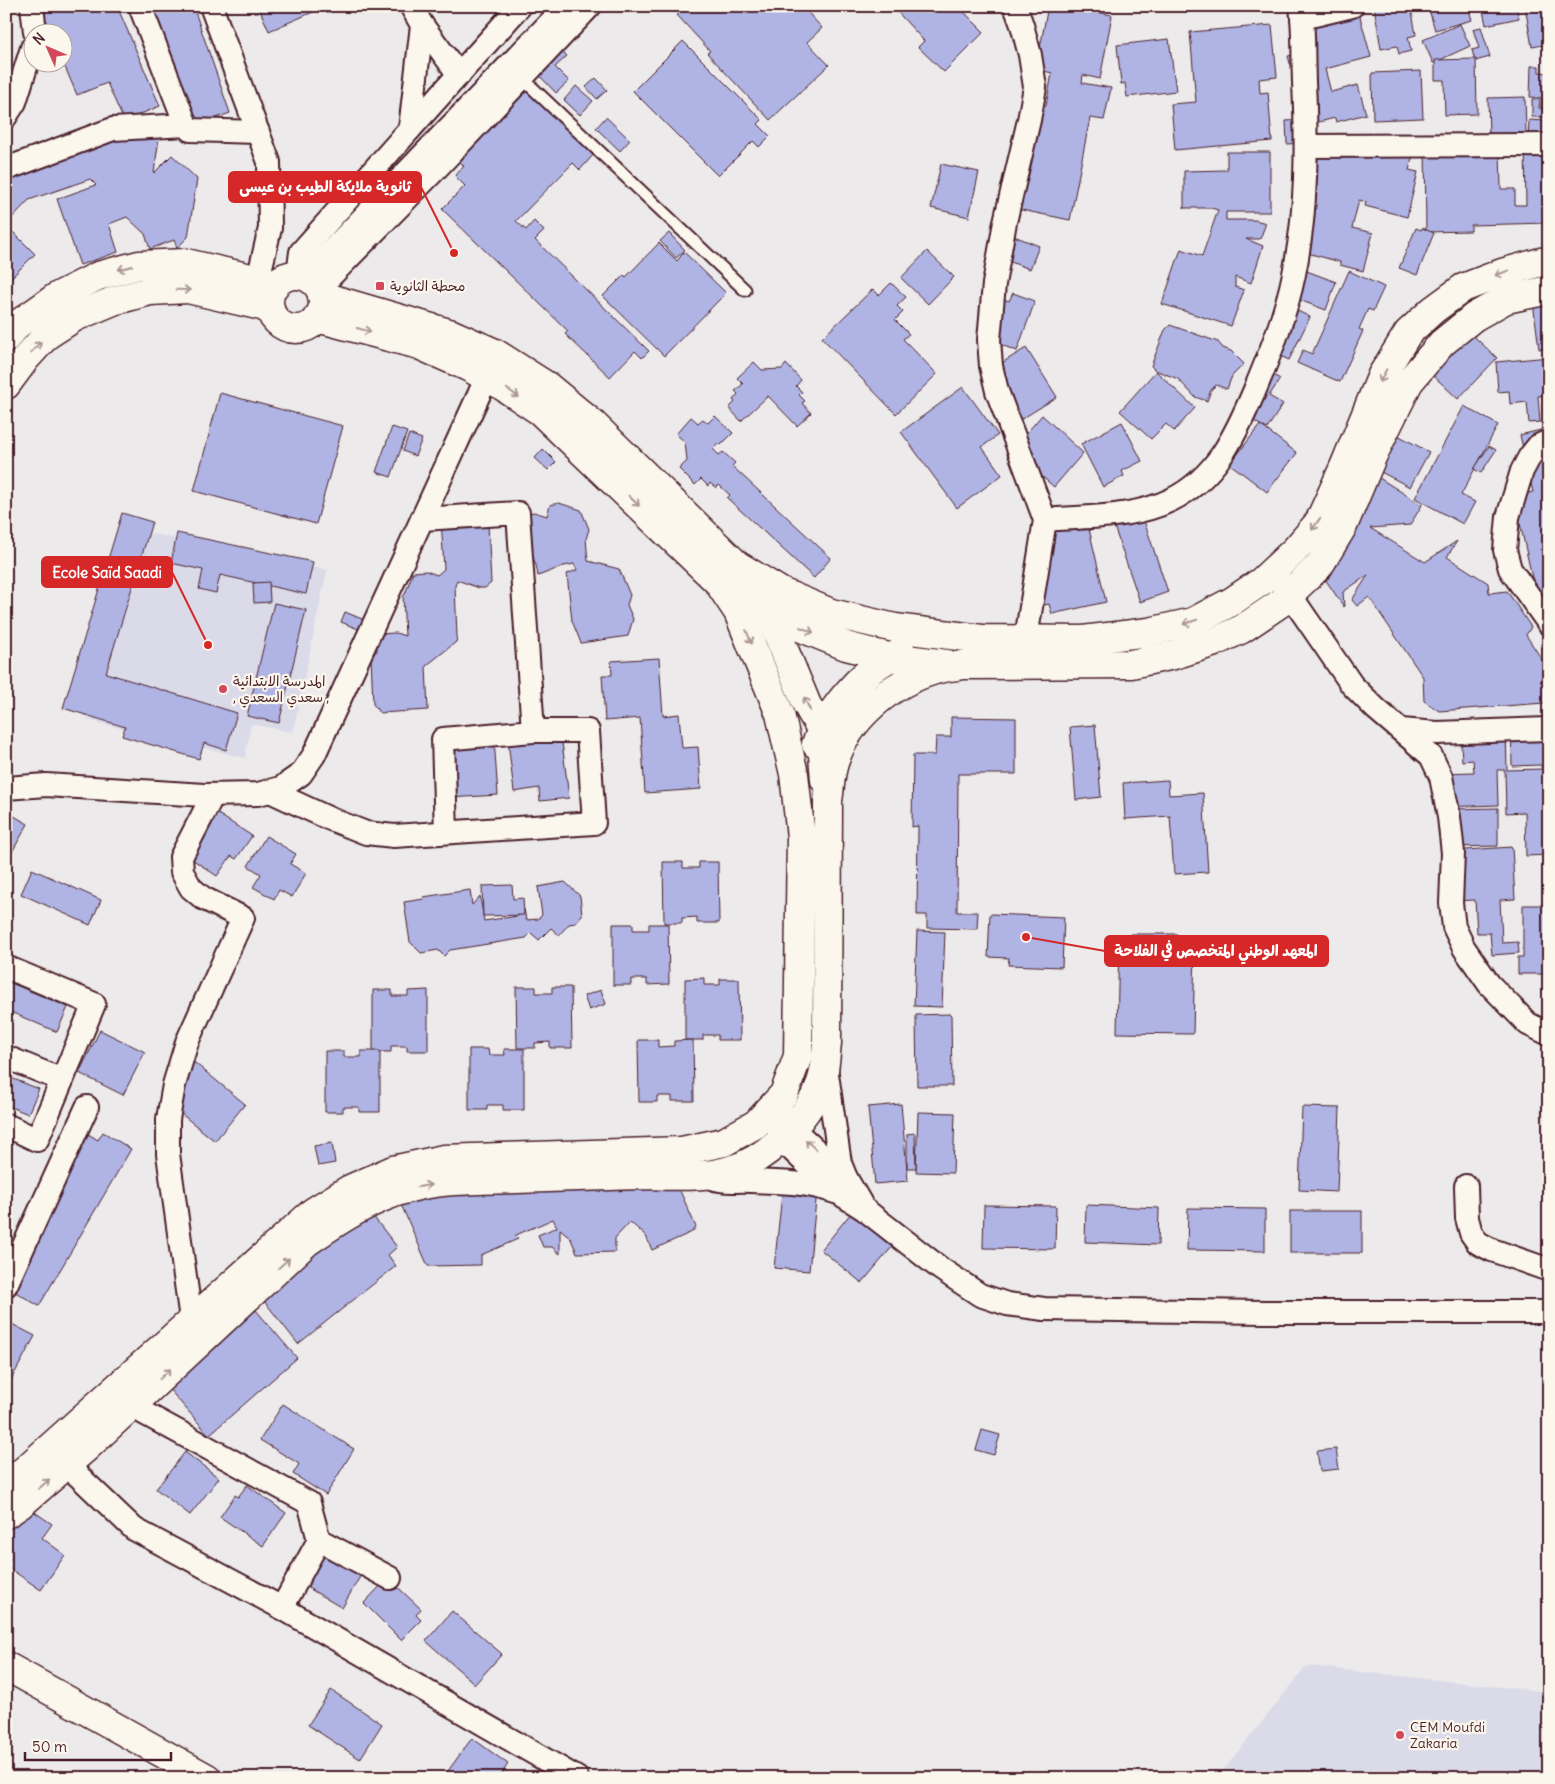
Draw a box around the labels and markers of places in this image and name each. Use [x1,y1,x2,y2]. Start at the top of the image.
callout: ثانوية ملايكة الطيب بن عيسى [229,172,421,202]
place label: محطة الثانوية [390,277,465,296]
marker: محطة الثانوية [374,280,386,292]
callout: Ecole Saïd Saadi [42,557,172,587]
place label: المدرسة الابتدائية , سعدي السعدي , [233,672,329,708]
marker: المدرسة الابتدائية , سعدي السعدي , [217,683,229,695]
callout: المعهد الوطني المتخصص في الفلاحة [1105,936,1328,966]
place label: CEM Moufdi Zakaria [1410,1718,1485,1752]
marker: CEM Moufdi Zakaria [1394,1729,1406,1741]

